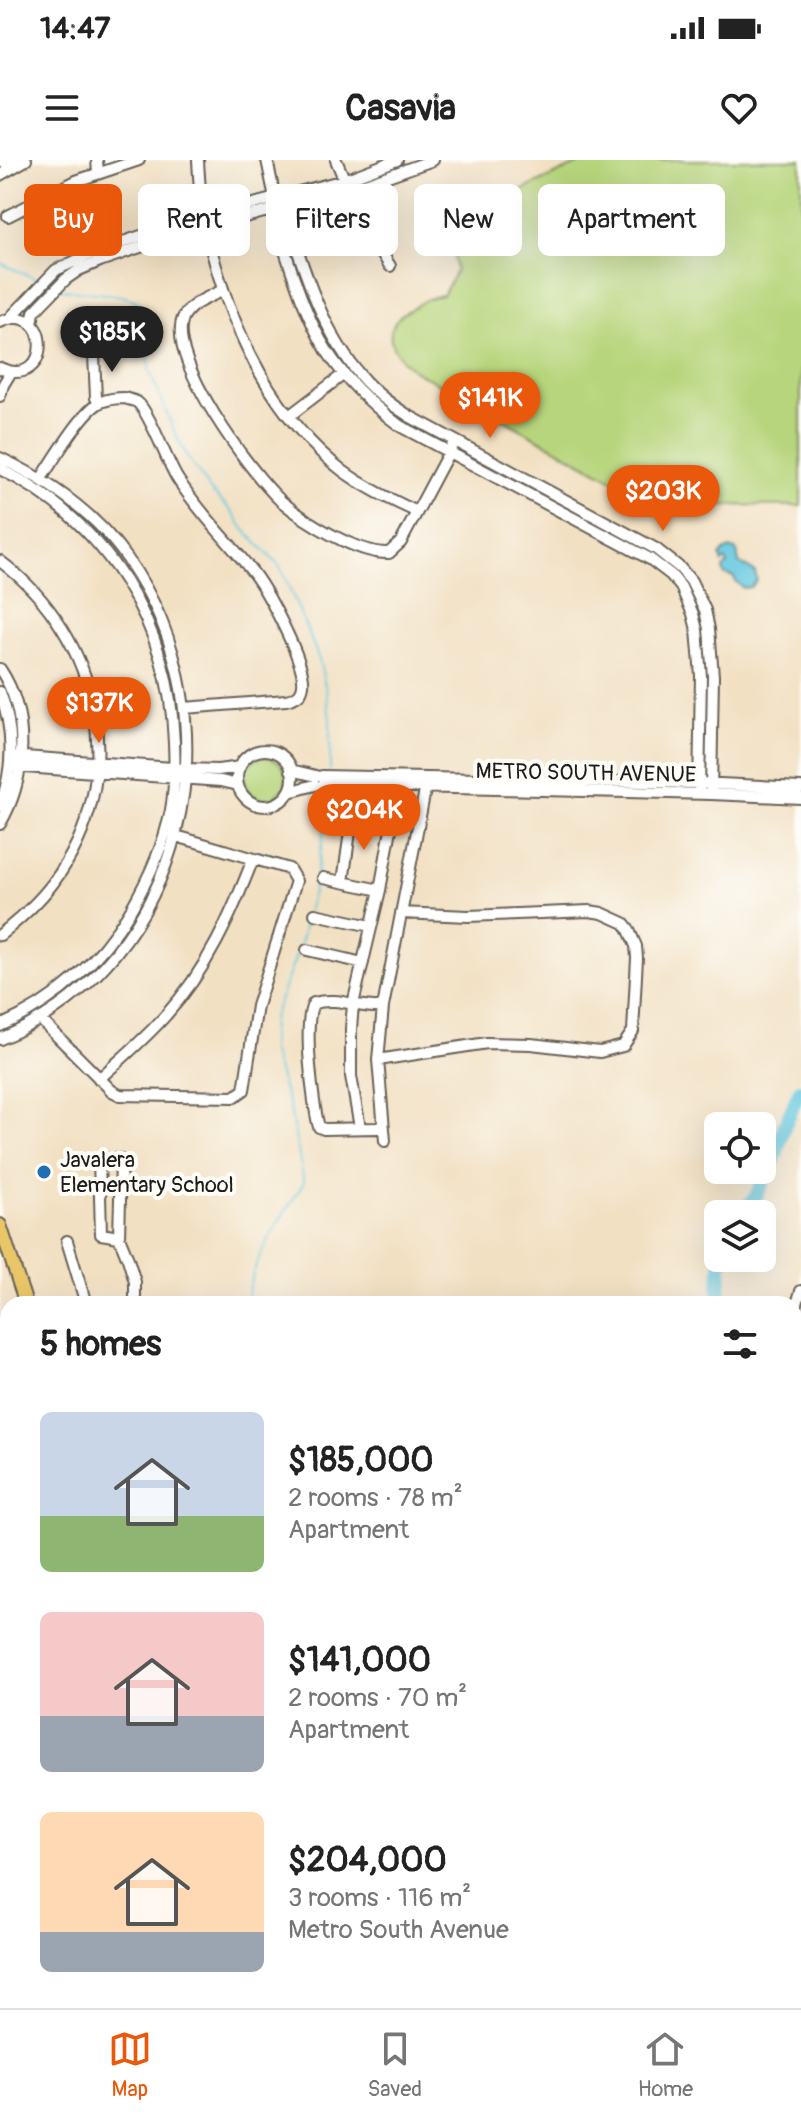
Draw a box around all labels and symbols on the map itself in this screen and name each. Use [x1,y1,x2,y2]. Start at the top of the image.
pin: $185K [56,306,168,374]
pin: $141K [434,372,546,440]
pin: $203K [607,465,719,533]
pin: $137K [43,677,155,745]
street label: METRO SOUTH AVENUE [475,757,697,789]
pin: $204K [308,784,420,852]
place label: Javalera Elementary School [60,1146,234,1199]
marker: Javalera Elementary School [35,1163,53,1181]

